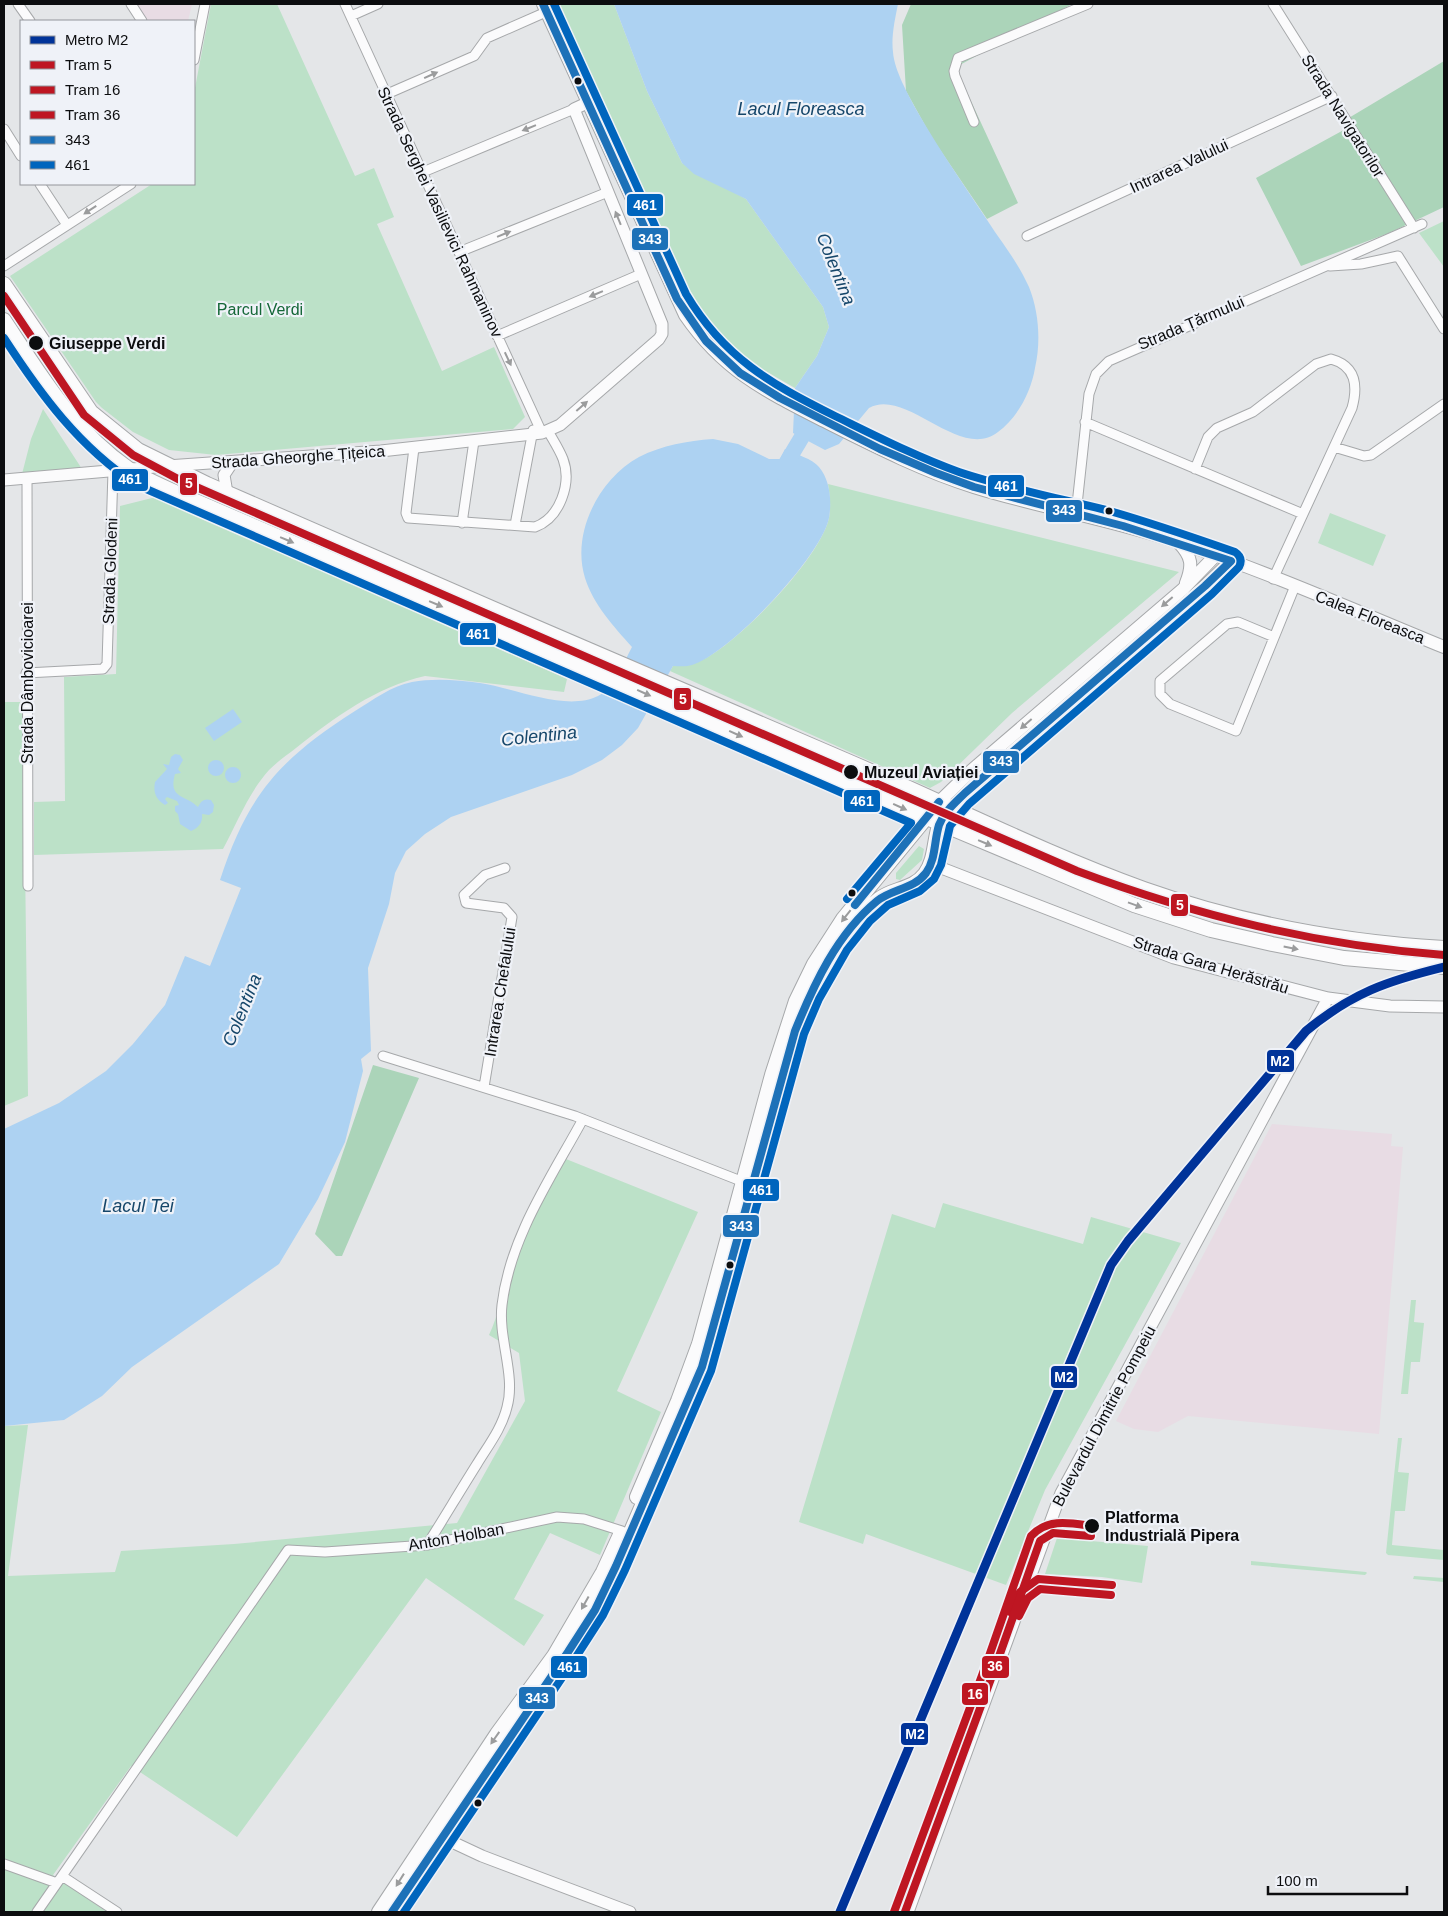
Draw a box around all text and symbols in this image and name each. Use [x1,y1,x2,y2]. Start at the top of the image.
legend [20,20,195,185]
text: Metro M2 [65,31,128,48]
street label: Strada Navigatorilor [1298,52,1388,181]
text: Tram 5 [65,56,112,73]
one-way arrow [424,70,438,78]
unlabelled marker [573,76,583,86]
text: Tram 16 [65,81,120,98]
street label: Strada Serghei Vasilievici Rahmaninov [374,84,506,340]
water label: Lacul Floreasca [737,99,865,119]
text: Tram 36 [65,106,120,123]
one-way arrow [522,124,536,132]
text: 343 [65,131,90,148]
street label: Intrarea Valului [1127,136,1231,196]
text: 461 [65,156,90,173]
line badge: 461 [626,193,664,217]
text: 461 [633,197,657,213]
one-way arrow [83,205,96,215]
one-way arrow [614,211,622,225]
line badge: 343 [631,227,669,251]
one-way arrow [497,230,512,238]
water label: Colentina [812,230,860,308]
text: 343 [638,231,662,247]
one-way arrow [589,290,603,298]
street label: Strada Țărmului [1135,293,1247,353]
park label: Parcul Verdi [217,301,303,318]
marker: Giuseppe Verdi [27,334,45,352]
place label: Giuseppe Verdi [49,335,165,352]
one-way arrow [504,352,512,366]
one-way arrow [575,401,588,412]
street label: Strada Gheorghe Țițeica [210,442,386,472]
line badge: 461 [111,468,149,492]
text: 461 [118,471,142,487]
line badge: 5 [179,472,198,496]
line badge: 461 [987,474,1025,498]
text: 5 [185,475,193,491]
text: 461 [994,478,1018,494]
line badge: 343 [1045,499,1083,523]
text: 343 [1052,502,1076,518]
unlabelled marker [1104,506,1114,516]
street label: Strada Glodeni [100,517,120,625]
one-way arrow [279,536,294,544]
street label: Calea Floreasca [1313,587,1427,647]
one-way arrow [1161,596,1174,607]
one-way arrow [429,601,443,609]
street label: Strada Dâmbovicioarei [19,602,36,764]
line badge: 461 [459,622,497,646]
text: 461 [466,626,490,642]
line badge: 5 [673,687,692,711]
one-way arrow [637,690,651,698]
text: 5 [679,691,687,707]
one-way arrow [1020,718,1032,730]
water label: Colentina [500,722,578,750]
one-way arrow [729,730,743,738]
line badge: 343 [982,750,1020,774]
text: 343 [989,753,1013,769]
marker: Muzeul Aviației [842,763,860,781]
place label: Muzeul Aviației [864,764,978,781]
line badge: 461 [843,789,881,813]
text: 461 [850,793,874,809]
one-way arrow [893,804,907,812]
one-way arrow [978,839,992,847]
unlabelled marker [847,888,857,898]
line badge: 5 [1170,893,1189,917]
text: 5 [1176,897,1184,913]
one-way arrow [1127,902,1142,909]
one-way arrow [841,909,851,923]
street label: Intrarea Chefalului [481,926,519,1058]
street label: Strada Gara Herăstrău [1131,933,1291,997]
one-way arrow [1284,944,1299,952]
water label: Colentina [218,971,266,1049]
line badge: M2 [1266,1049,1295,1073]
text: M2 [1270,1053,1290,1069]
line badge: 461 [742,1178,780,1202]
text: 461 [749,1182,773,1198]
water label: Lacul Tei [102,1196,175,1216]
line badge: 343 [722,1214,760,1238]
text: 343 [729,1218,753,1234]
unlabelled marker [725,1260,735,1270]
street label: Bulevardul Dimitrie Pompeiu [1049,1323,1159,1509]
line badge: M2 [1050,1365,1078,1389]
text: M2 [1054,1369,1074,1385]
place label: Platforma Industrială Pipera [1105,1509,1239,1544]
marker: Platforma Industrială Pipera [1083,1517,1101,1535]
street label: Anton Holban [407,1520,505,1554]
one-way arrow [581,1596,590,1610]
line badge: 461 [550,1655,588,1679]
line badge: 36 [981,1655,1010,1679]
text: 36 [987,1658,1003,1674]
text: 461 [557,1659,581,1675]
line badge: 16 [961,1682,989,1706]
line badge: 343 [518,1686,556,1710]
text: 16 [967,1686,983,1702]
text: 343 [525,1690,549,1706]
line badge: M2 [900,1722,929,1746]
text: M2 [905,1726,925,1742]
one-way arrow [490,1731,500,1744]
unlabelled marker [473,1798,483,1808]
scale bar [1268,1864,1407,1896]
text: 100 m [1276,1872,1318,1889]
one-way arrow [395,1873,405,1887]

